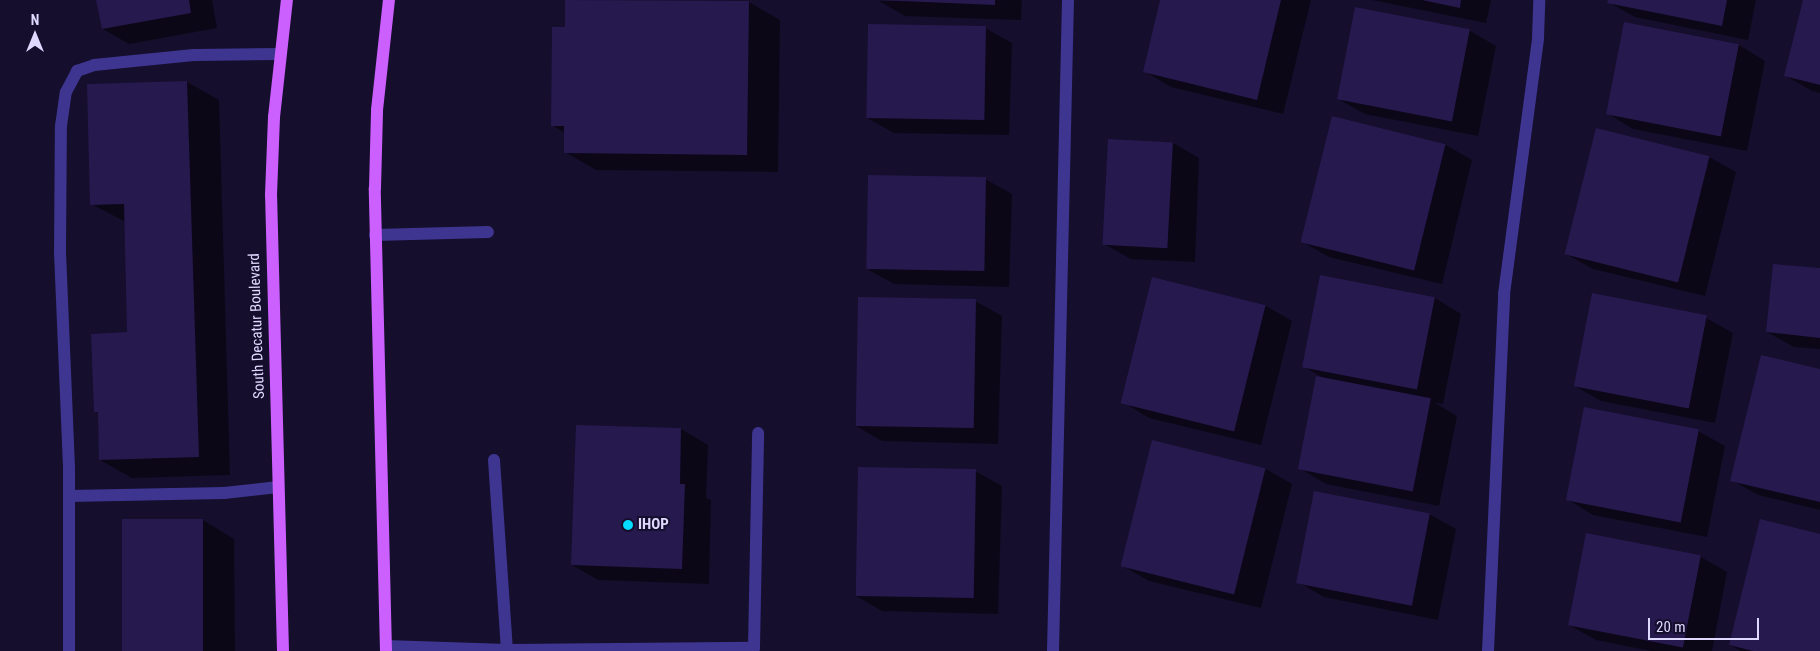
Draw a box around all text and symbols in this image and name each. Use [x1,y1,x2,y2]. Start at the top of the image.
north arrow [10,10,60,60]
text: N [31,12,39,28]
street label: South Decatur Boulevard [245,253,269,399]
place label: IHOP [638,516,669,534]
marker: IHOP [622,519,634,531]
scale bar [1650,608,1761,640]
text: 20 m [1656,618,1686,636]

